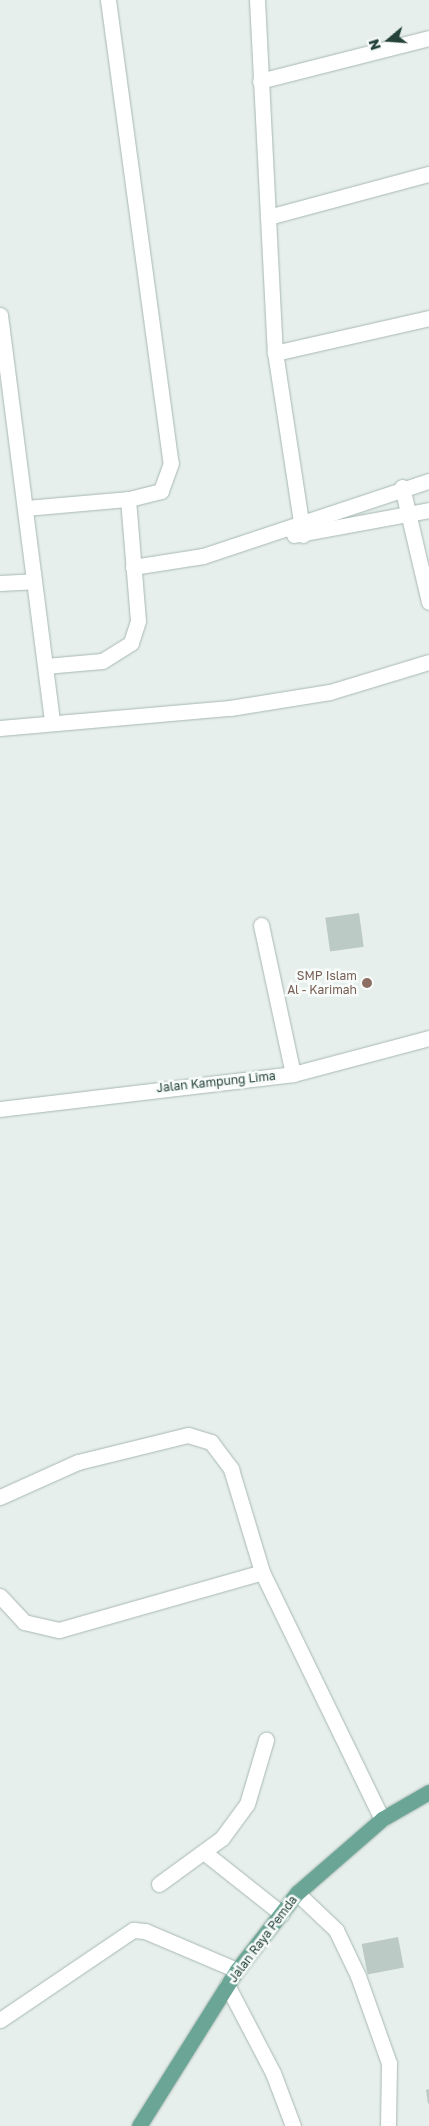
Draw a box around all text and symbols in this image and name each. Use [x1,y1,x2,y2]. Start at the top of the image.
north arrow [364,15,414,65]
text: N [365,37,384,52]
place label: SMP Islam Al - Karimah [287,969,357,997]
marker: SMP Islam Al - Karimah [361,977,373,989]
street label: Jalan Kampung Lima [156,1069,276,1095]
street label: Jalan Raya Pemda [226,1893,300,1985]

